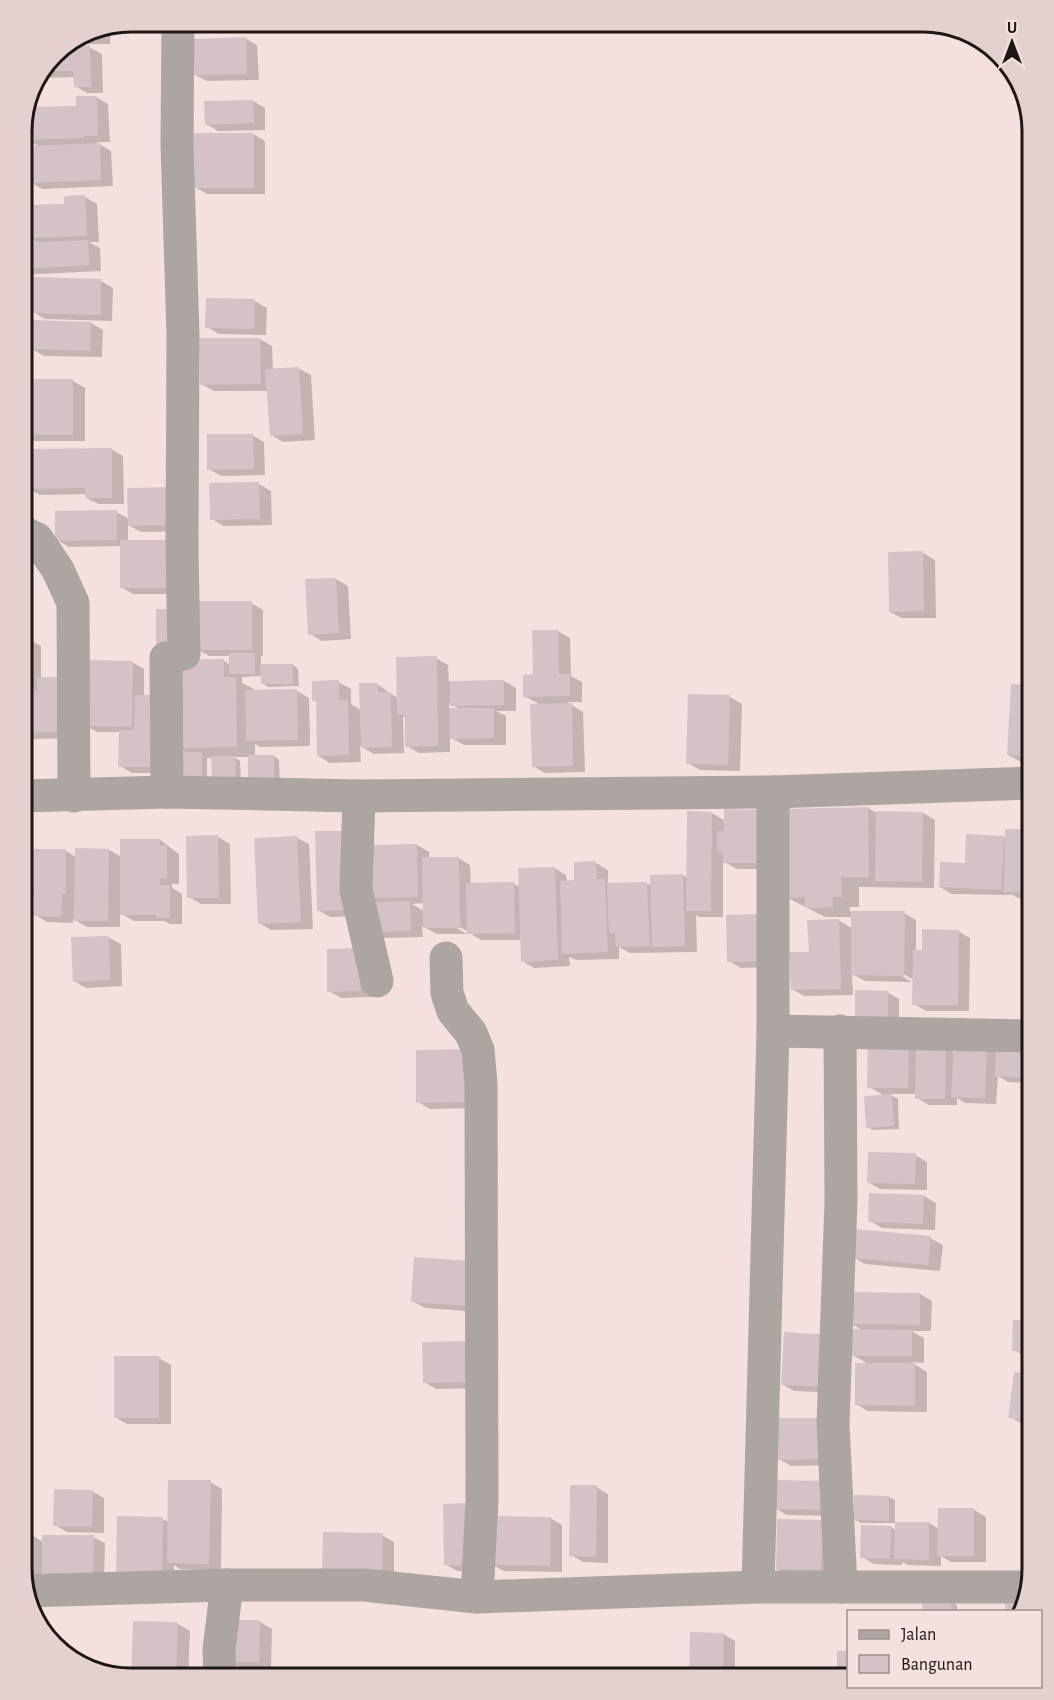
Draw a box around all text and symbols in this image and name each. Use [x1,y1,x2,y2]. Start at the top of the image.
north arrow [982,12,1042,72]
text: U [1007,20,1017,36]
legend [847,1610,1042,1688]
text: Jalan [901,1626,936,1644]
text: Bangunan [901,1656,973,1674]

